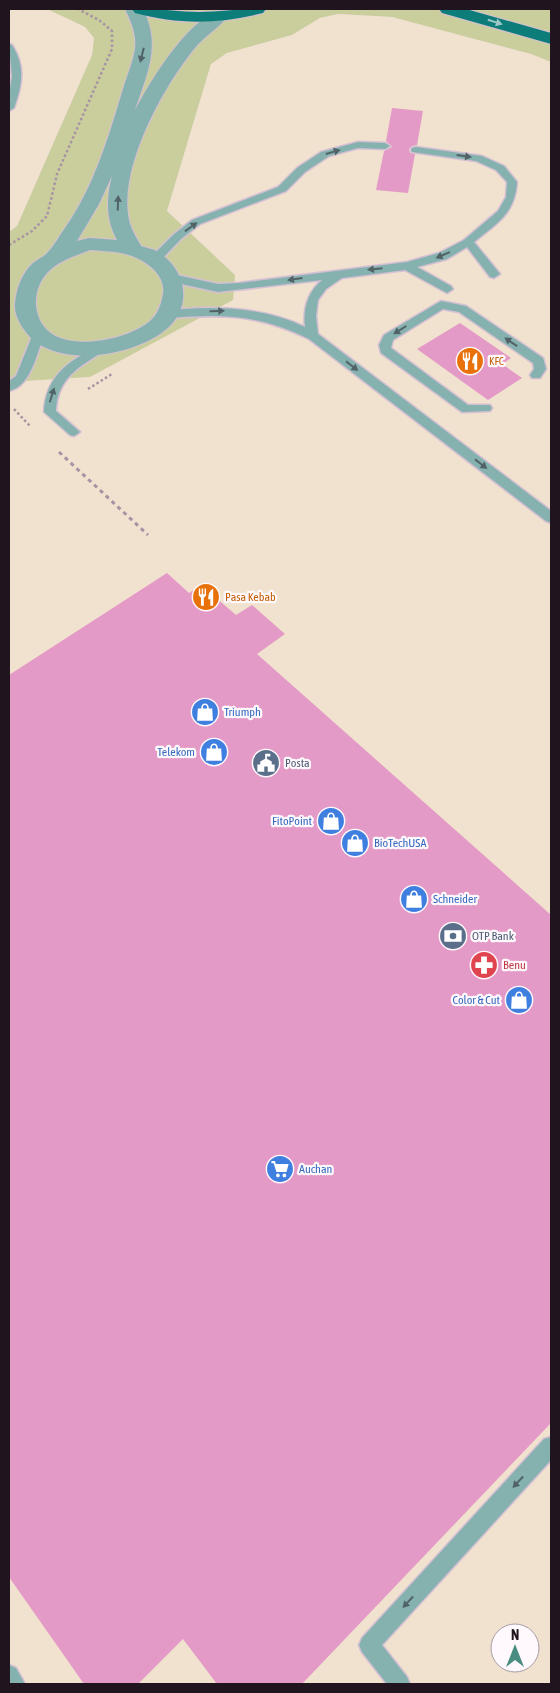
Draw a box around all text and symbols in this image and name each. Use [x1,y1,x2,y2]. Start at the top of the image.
one-way arrow [487,18,502,26]
one-way arrow [138,47,146,62]
one-way arrow [325,148,340,156]
one-way arrow [457,152,473,160]
one-way arrow [114,195,122,211]
one-way arrow [184,221,197,232]
one-way arrow [435,251,450,259]
one-way arrow [367,265,383,273]
one-way arrow [287,275,303,283]
one-way arrow [209,307,225,315]
one-way arrow [393,326,407,335]
one-way arrow [505,337,518,347]
restaurant icon: KFC [455,346,485,376]
place label: KFC [489,355,504,367]
one-way arrow [345,360,358,371]
one-way arrow [48,387,56,402]
one-way arrow [474,459,488,469]
restaurant icon: Pasa Kebab [191,582,221,612]
place label: Pasa Kebab [225,590,276,604]
shop icon: Triumph [190,697,220,727]
place label: Triumph [224,705,261,719]
shop icon: Telekom [199,737,229,767]
place label: Telekom [157,745,195,759]
public building icon: Posta [251,748,281,778]
place label: Posta [285,756,310,770]
shop icon: FitoPoint [316,806,346,836]
place label: FitoPoint [272,814,313,828]
shop icon: BioTechUSA [340,828,370,858]
place label: BioTechUSA [374,836,426,850]
shop icon: Schneider [399,884,429,914]
place label: Schneider [433,892,477,906]
bank icon: OTP Bank [438,921,468,951]
place label: OTP Bank [472,929,515,943]
pharmacy icon: Benu [469,950,499,980]
place label: Benu [503,958,526,972]
shop icon: Color & Cut [504,985,534,1015]
place label: Color & Cut [453,993,501,1007]
supermarket icon: Auchan [265,1154,295,1184]
place label: Auchan [299,1162,332,1176]
one-way arrow [512,1476,524,1488]
one-way arrow [402,1595,414,1607]
north arrow [490,1623,540,1673]
text: N [511,1627,519,1643]

